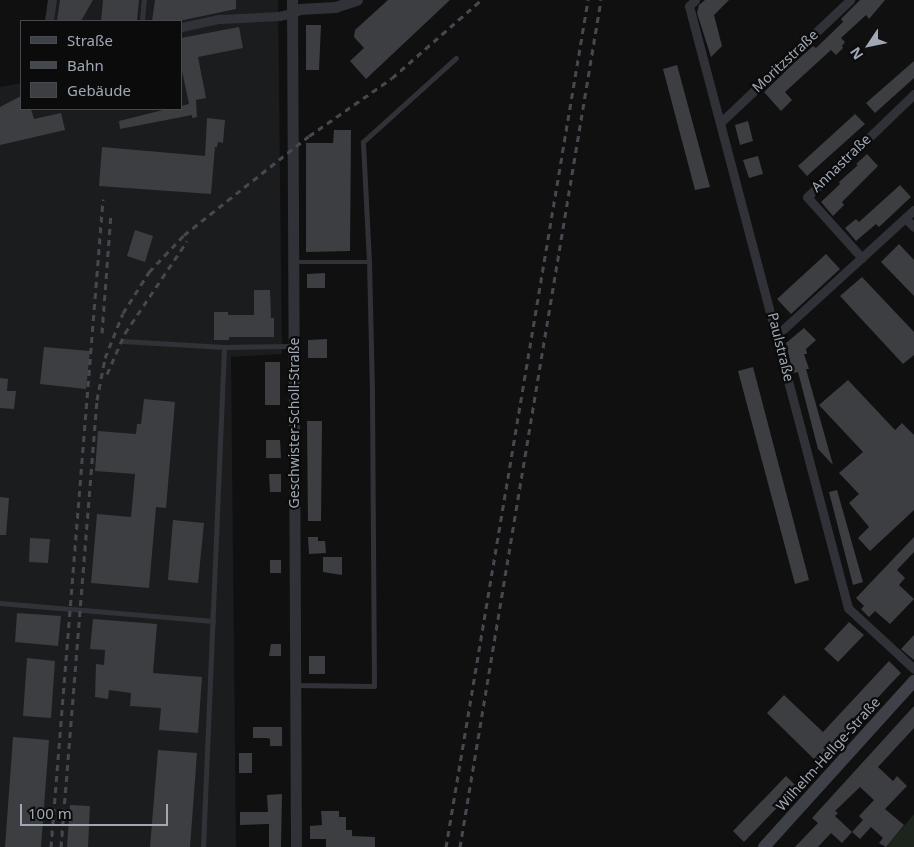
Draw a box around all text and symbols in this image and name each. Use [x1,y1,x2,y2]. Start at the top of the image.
legend [20,20,182,110]
north arrow [844,20,894,70]
street label: Moritzstraße [749,26,821,96]
text: Straße [67,30,113,50]
text: N [845,44,867,64]
text: Bahn [67,55,104,75]
text: Gebäude [67,80,131,100]
street label: Annastraße [808,131,874,195]
street label: Paulstraße [764,311,798,383]
street label: Geschwister-Scholl-Straße [286,338,302,508]
street label: Wilhelm-Hellge-Straße [772,694,884,814]
scale bar [22,794,170,826]
text: 100 m [28,803,72,823]

